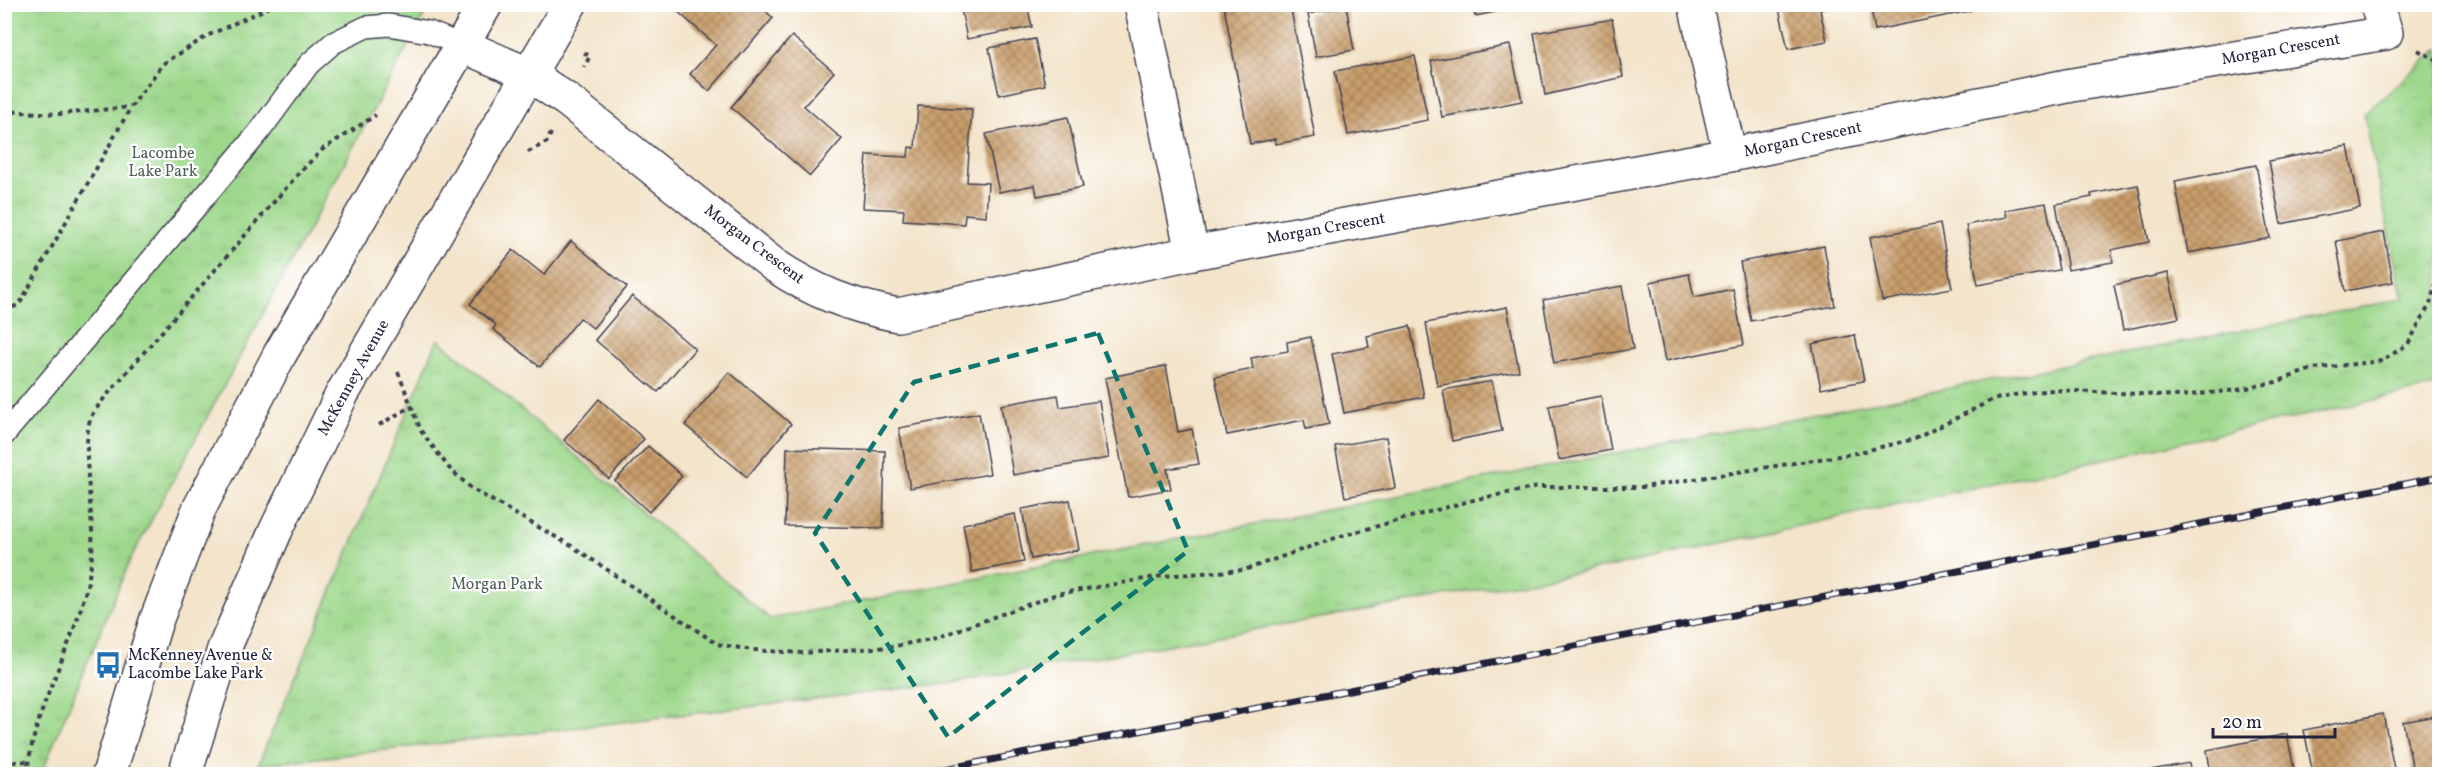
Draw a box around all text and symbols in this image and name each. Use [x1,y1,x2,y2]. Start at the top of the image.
street label: Morgan Crescent [2220,29,2342,71]
street label: Morgan Crescent [1742,117,1864,163]
park label: Lacombe Lake Park [129,143,198,183]
street label: Morgan Crescent [699,200,809,290]
street label: Morgan Crescent [1265,208,1387,250]
street label: McKenney Avenue [313,316,395,440]
park label: Morgan Park [451,574,543,596]
place label: McKenney Avenue & Lacombe Lake Park [128,645,273,685]
bus stop icon: McKenney Avenue & Lacombe Lake Park [93,650,123,680]
scale bar [2213,701,2334,739]
text: 20 m [2222,711,2262,736]

